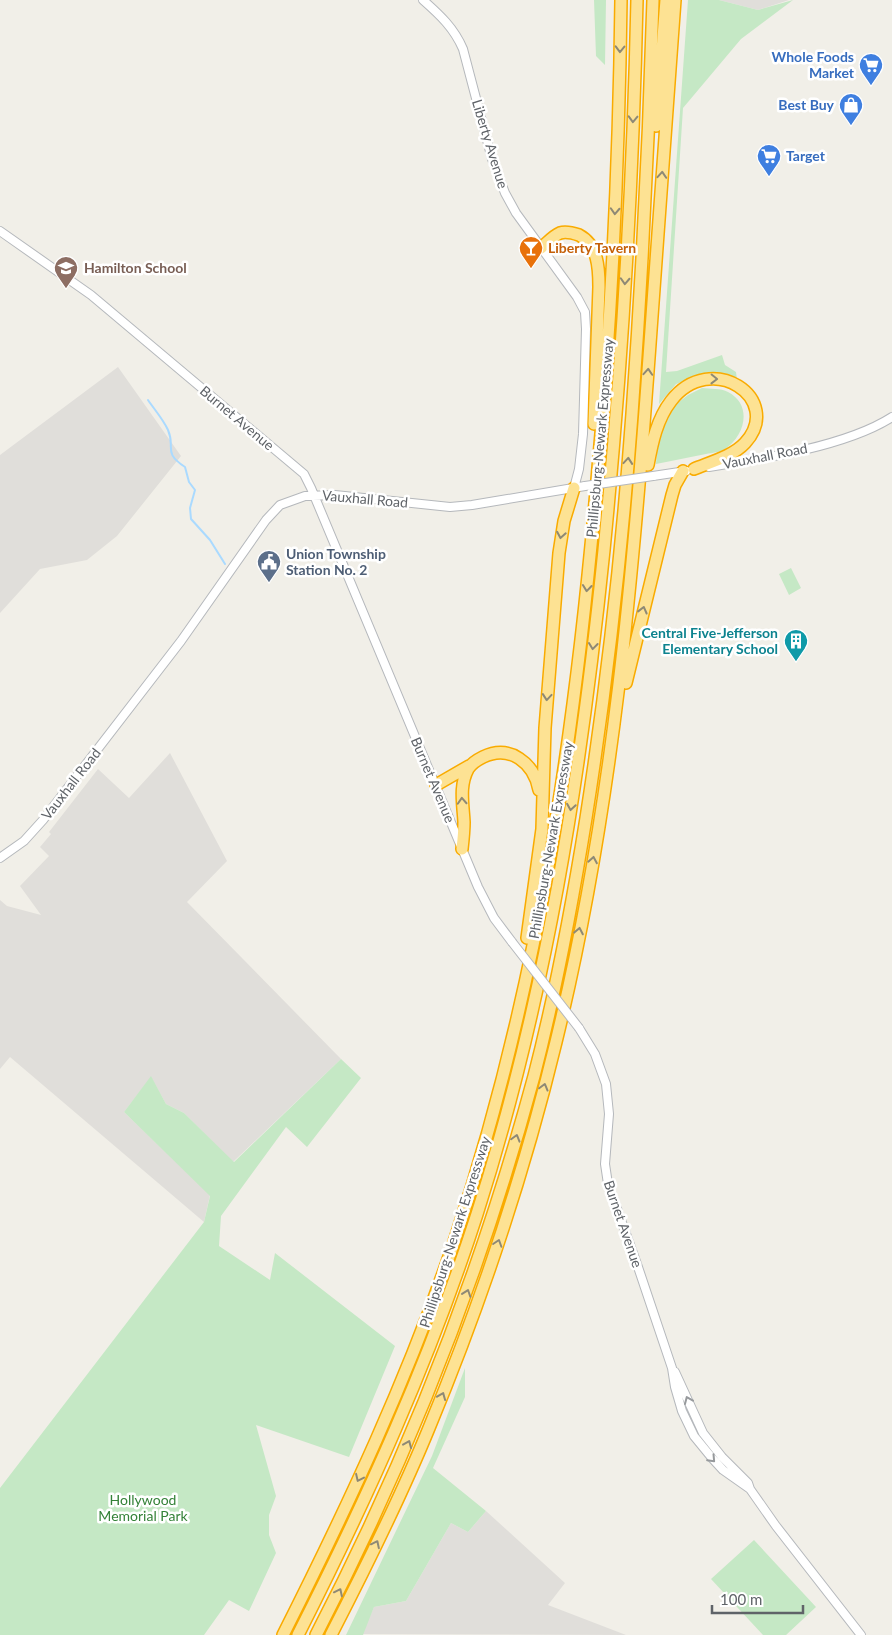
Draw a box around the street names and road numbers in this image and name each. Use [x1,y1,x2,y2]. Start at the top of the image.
street label: Liberty Avenue [469,97,512,190]
street label: Phillipsburg-Newark Expressway [582,337,617,538]
street label: Burnet Avenue [197,382,278,454]
street label: Vauxhall Road [721,439,809,472]
street label: Vauxhall Road [321,486,409,511]
street label: Burnet Avenue [408,734,459,825]
street label: Phillipsburg-Newark Expressway [525,739,576,940]
street label: Vauxhall Road [37,744,104,823]
street label: Phillipsburg-Newark Expressway [416,1133,494,1330]
street label: Burnet Avenue [601,1178,646,1270]

